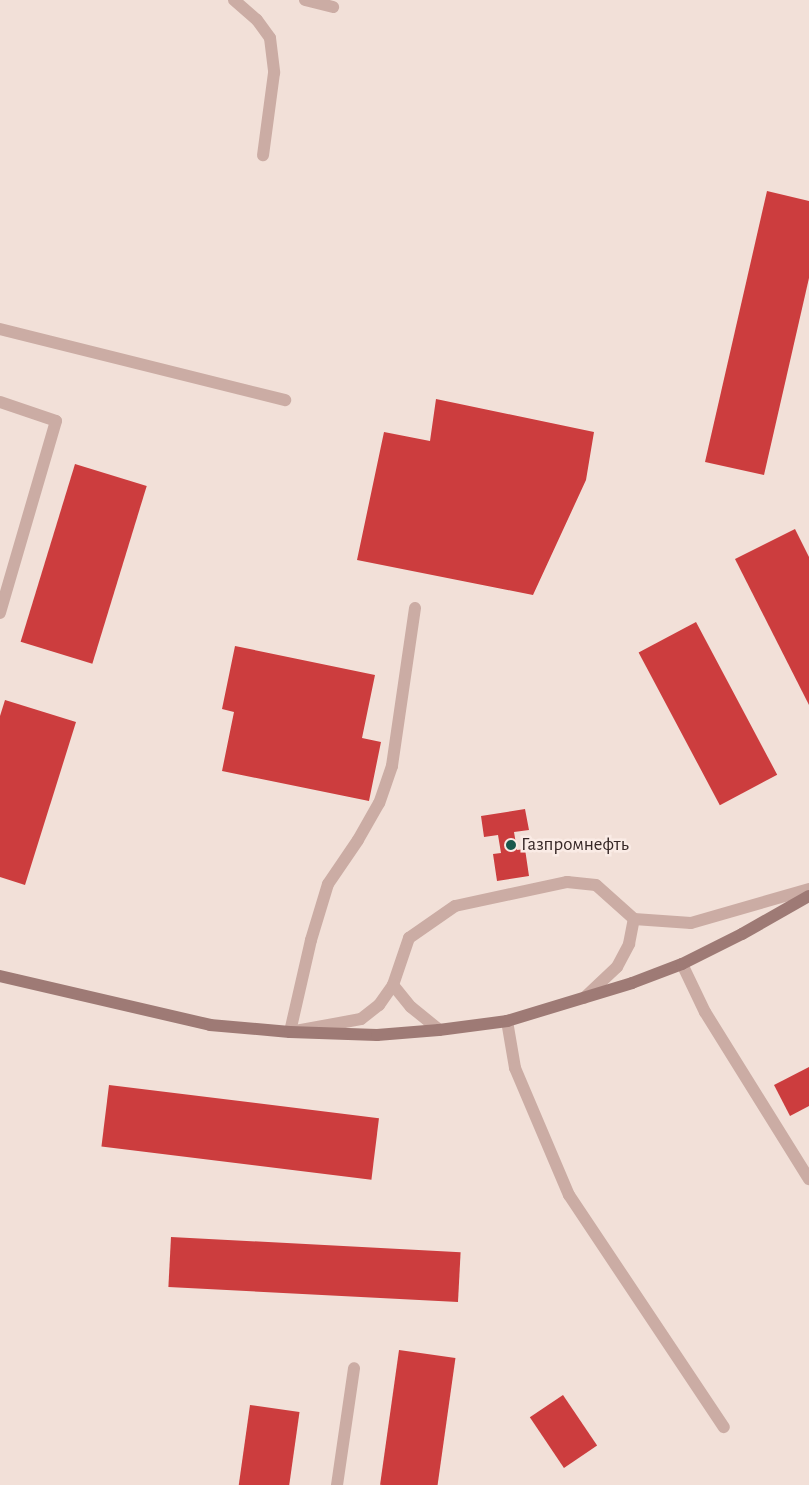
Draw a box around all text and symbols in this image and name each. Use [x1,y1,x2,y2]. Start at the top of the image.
place label: Газпромнефть [521,834,629,856]
marker: Газпромнефть [505,839,517,851]

